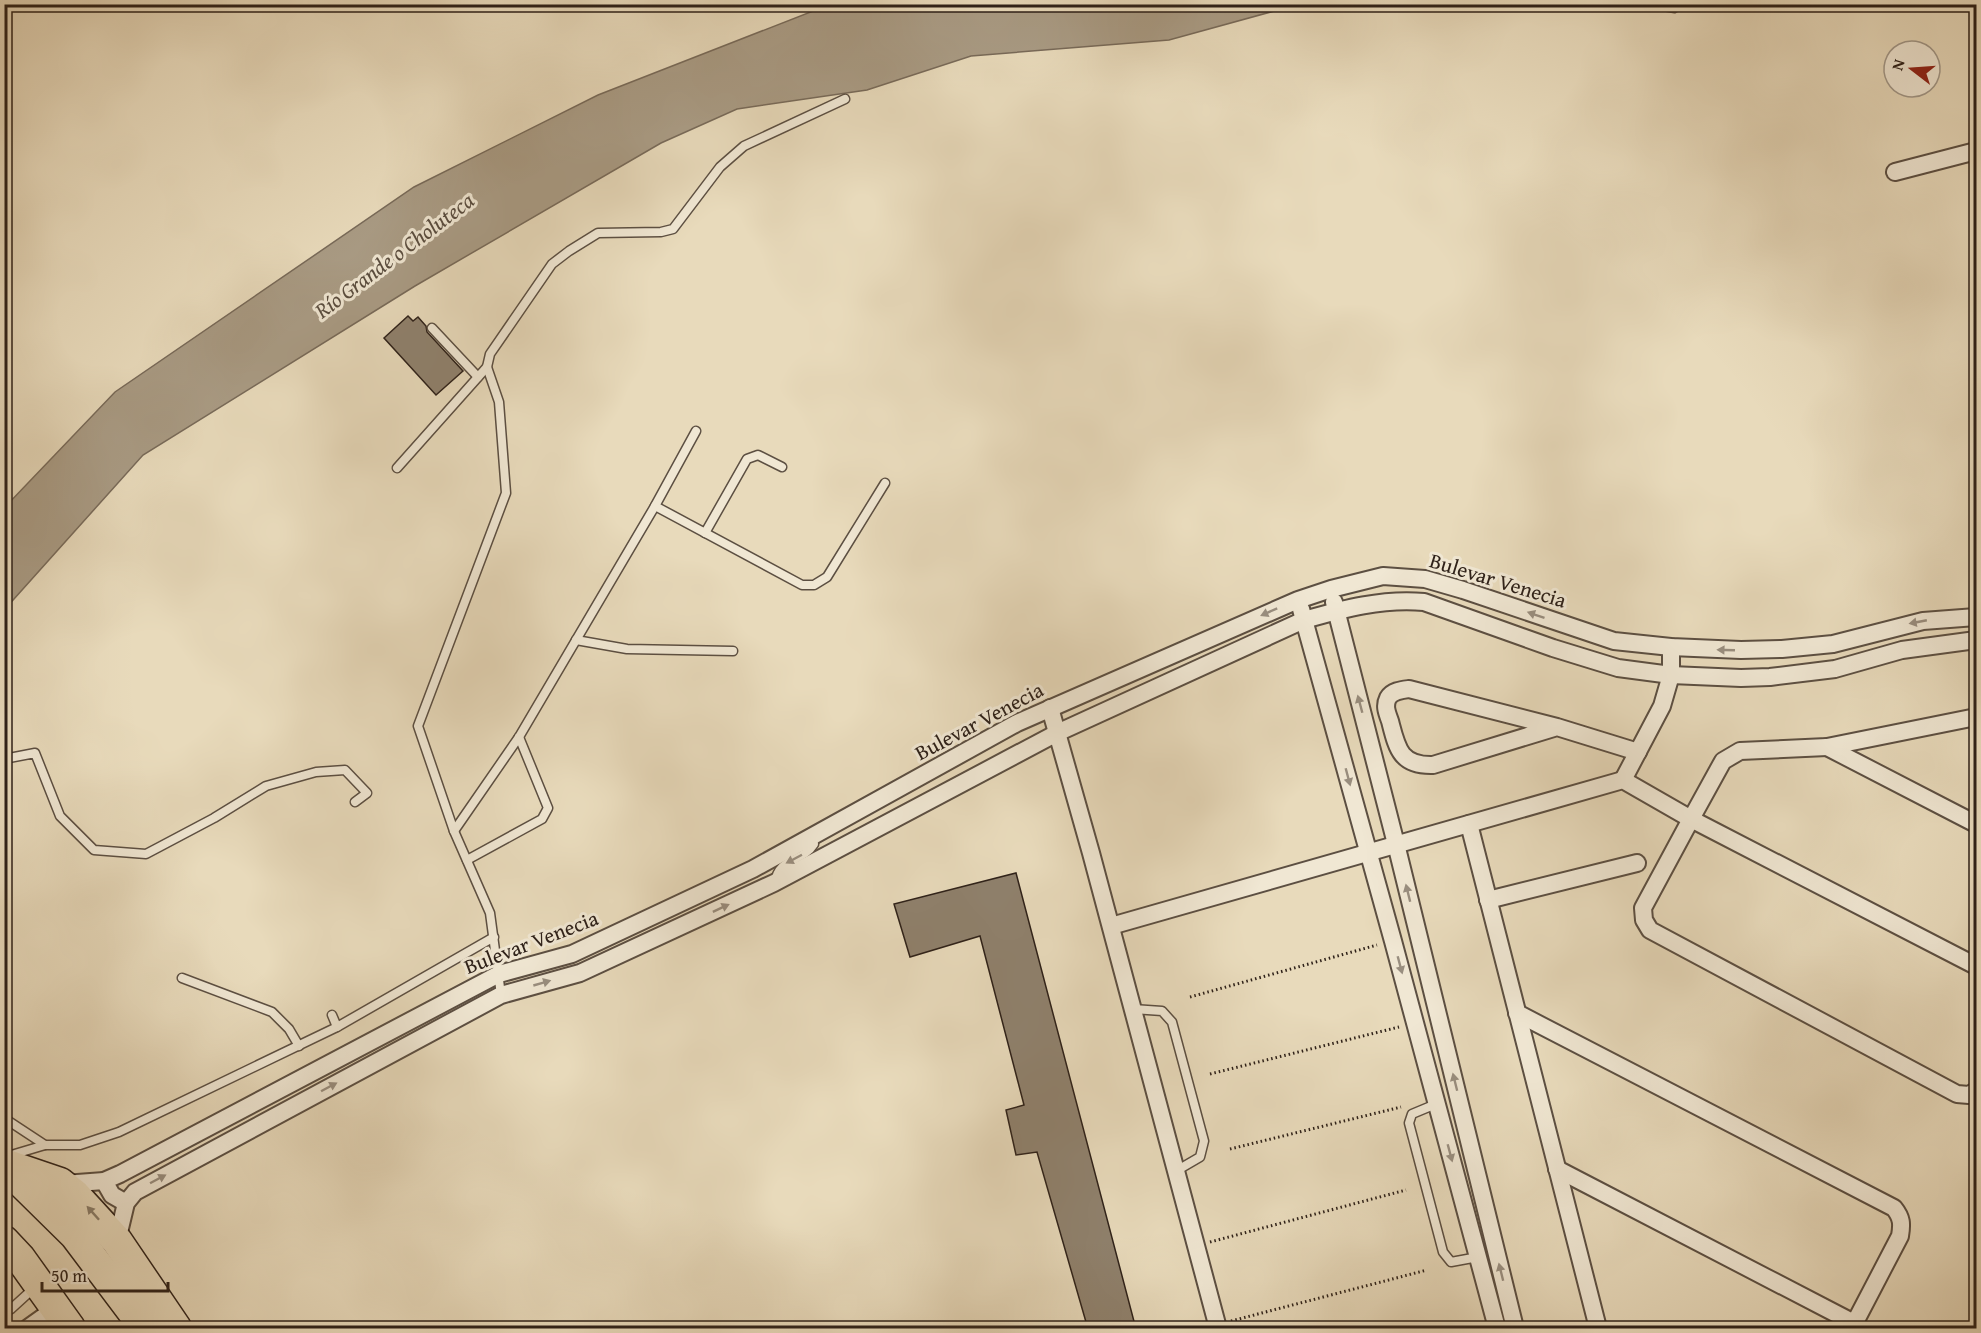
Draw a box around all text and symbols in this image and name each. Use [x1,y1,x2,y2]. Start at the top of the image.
north arrow [1882,39,1942,99]
text: N [1885,56,1911,73]
water label: Río Grande o Choluteca [307,184,480,326]
street label: Bulevar Venecia [1426,545,1570,616]
one-way arrow [1259,607,1277,617]
one-way arrow [1527,609,1545,619]
one-way arrow [1909,618,1928,627]
one-way arrow [1717,645,1736,654]
street label: Bulevar Venecia [909,674,1049,768]
one-way arrow [1354,695,1364,713]
one-way arrow [1344,768,1353,786]
one-way arrow [785,854,803,864]
one-way arrow [1403,884,1413,902]
street label: Bulevar Venecia [459,902,603,982]
one-way arrow [712,903,729,912]
one-way arrow [1395,956,1405,974]
one-way arrow [533,978,551,988]
one-way arrow [1449,1073,1459,1091]
one-way arrow [321,1082,338,1092]
one-way arrow [1445,1144,1455,1163]
one-way arrow [149,1174,166,1184]
one-way arrow [87,1206,100,1221]
scale bar [42,1255,168,1293]
text: 50 m [51,1262,87,1289]
one-way arrow [1495,1262,1505,1281]

